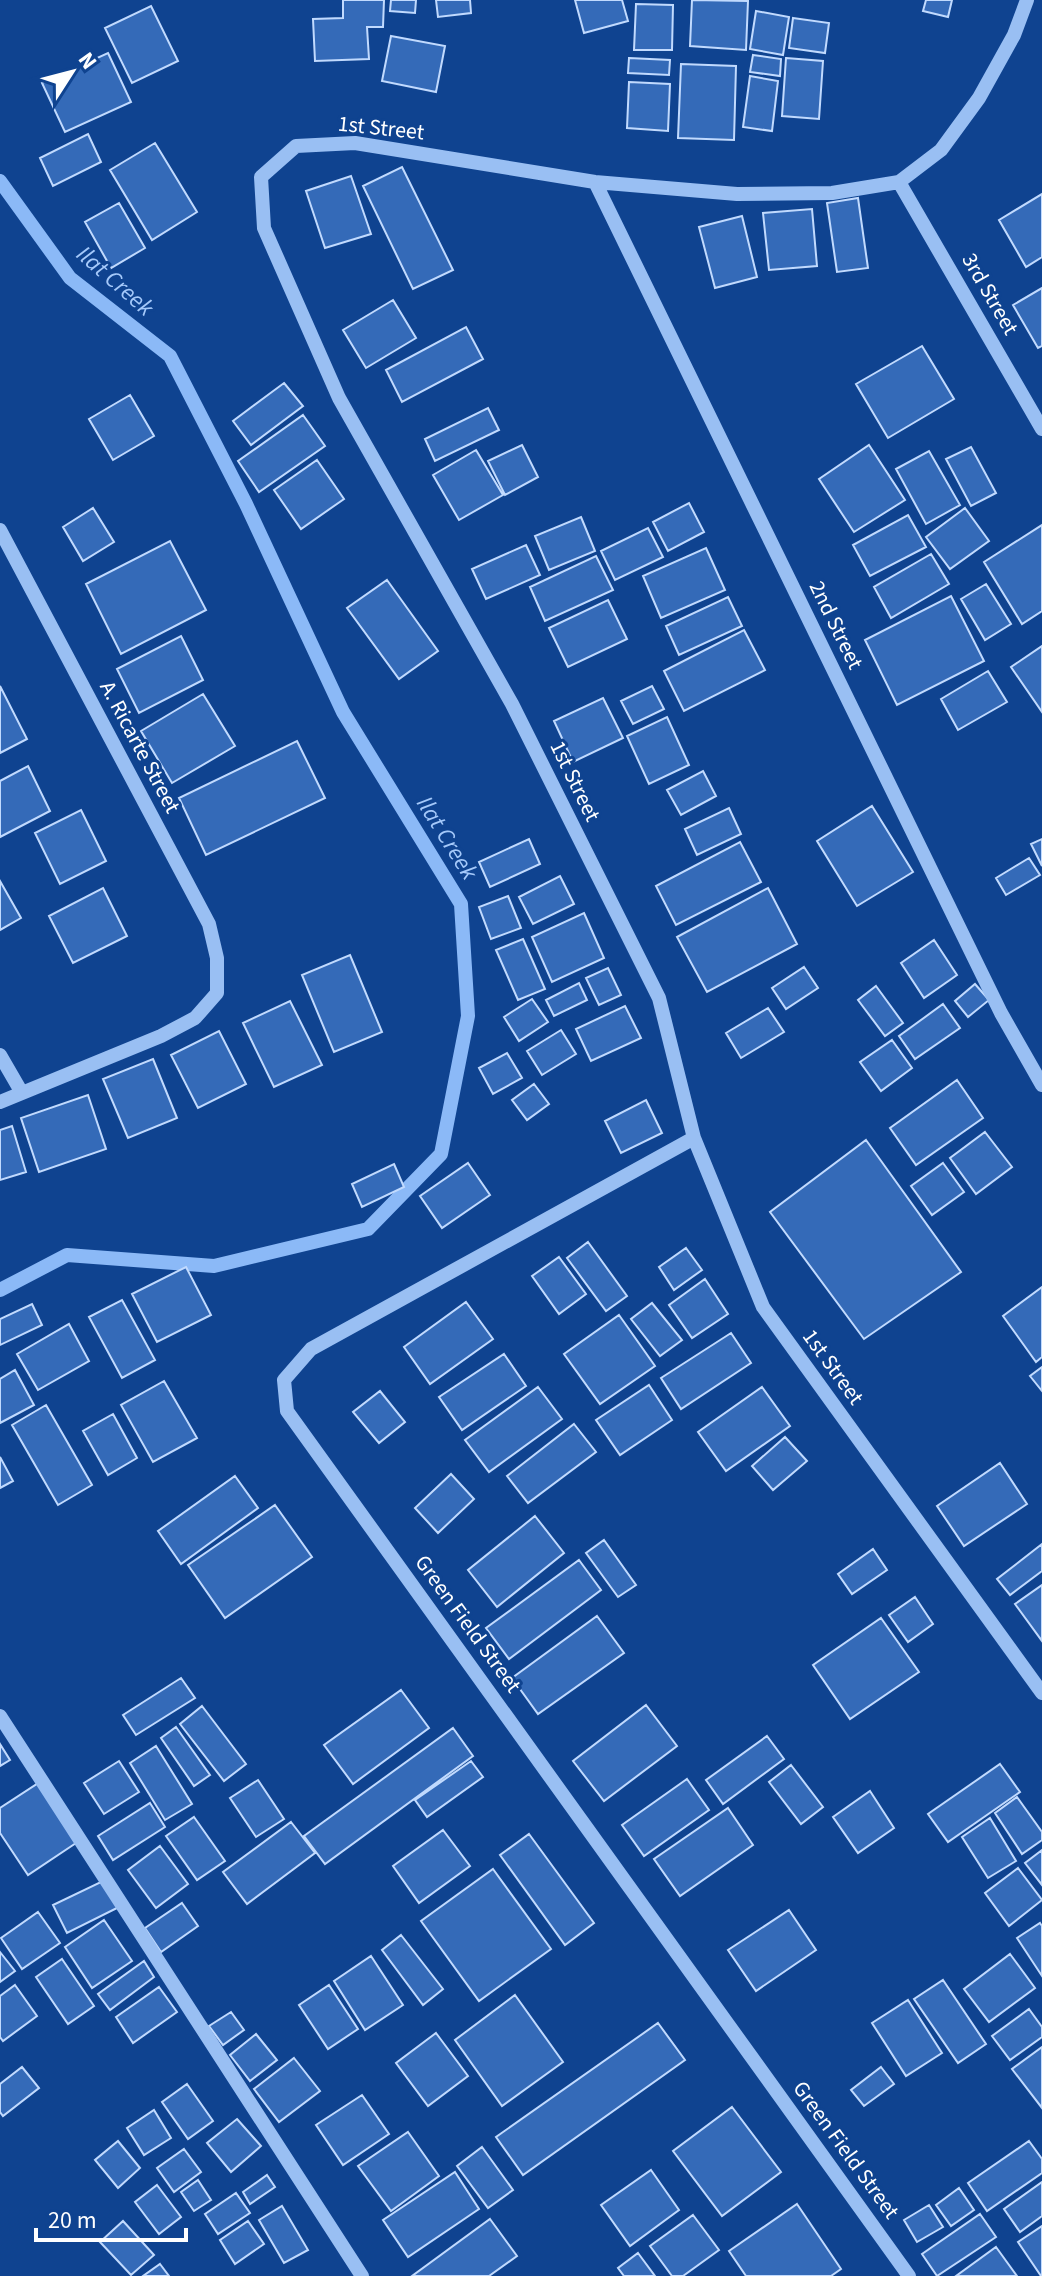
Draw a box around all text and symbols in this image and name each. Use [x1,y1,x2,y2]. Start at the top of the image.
north arrow [32,32,112,112]
text: N [70,46,105,76]
street label: 1st Street [336,108,426,149]
water label: Ilat Creek [68,237,162,325]
street label: 3rd Street [954,247,1027,341]
street label: 2nd Street [801,575,871,675]
street label: A. Ricarte Street [92,675,189,819]
street label: 1st Street [542,735,609,827]
water label: Ilat Creek [408,789,487,887]
street label: 1st Street [795,1323,872,1412]
street label: Green Field Street [407,1548,529,1700]
street label: Green Field Street [785,2074,907,2226]
scale bar [36,2192,186,2242]
text: 20 m [48,2203,97,2238]

